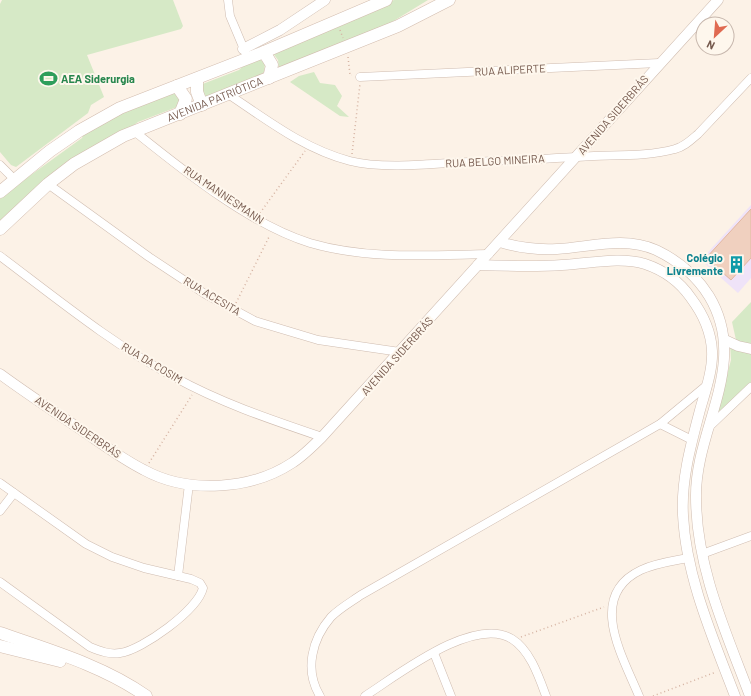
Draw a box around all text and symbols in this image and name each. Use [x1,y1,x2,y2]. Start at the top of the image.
north arrow [695,16,735,56]
text: N [704,38,717,53]
street label: RUA ALIPERTE [474,61,546,78]
sports icon: AEA Siderurgia [38,69,58,89]
place label: AEA Siderurgia [61,72,135,85]
street label: AVENIDA SIDERBRÁS [575,72,651,157]
street label: AVENIDA PATRIÓTICA [165,74,265,124]
street label: RUA BELGO MINEIRA [445,151,545,170]
street label: RUA MANNESMANN [182,163,267,226]
place label: Colégio Livremente [667,251,723,277]
building icon: Colégio Livremente [726,254,746,274]
street label: RUA ACESITA [181,273,243,318]
street label: AVENIDA SIDERBRÁS [358,314,435,398]
street label: RUA DA COSIM [119,339,185,386]
street label: AVENIDA SIDERBRÁS [33,393,124,460]

